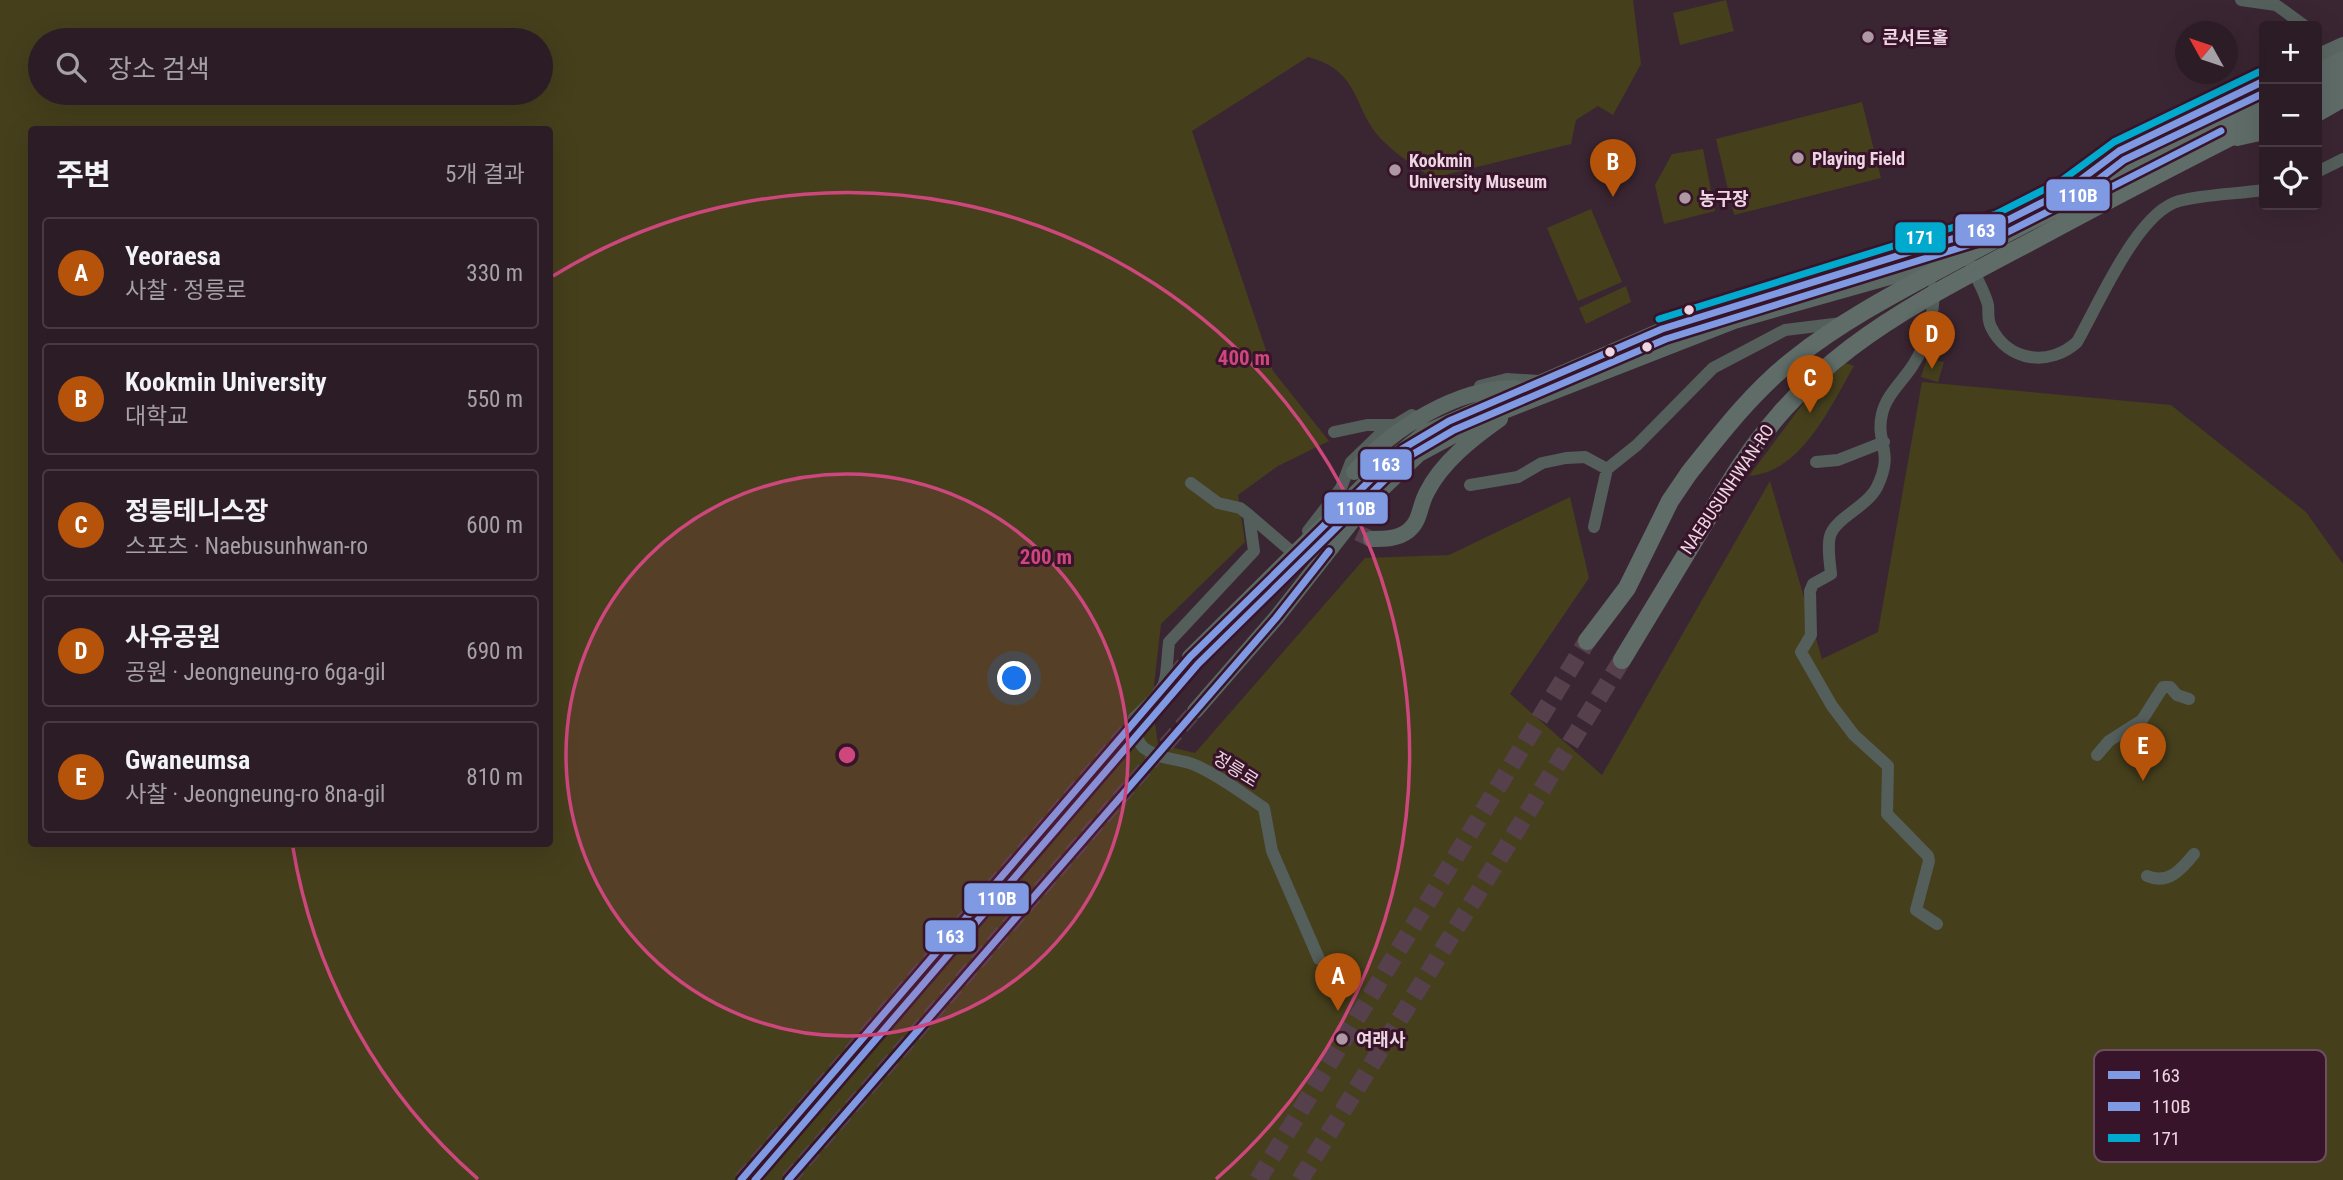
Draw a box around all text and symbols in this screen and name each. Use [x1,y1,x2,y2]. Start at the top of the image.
north arrow [2175,21,2238,84]
map controls [2259,21,2322,210]
button: + [2259,21,2322,84]
place label: 콘서트홀 [1882,27,1948,48]
search box [28,28,553,105]
marker: 콘서트홀 [1860,29,1876,45]
icon: search [52,48,90,86]
text: 장소 검색 [108,54,210,84]
button: − [2259,84,2322,147]
pin: B [1590,139,1636,197]
button: locate [2259,147,2322,210]
place label: Playing Field [1812,148,1905,169]
place label: Kookmin University Museum [1409,150,1547,192]
marker: Playing Field [1790,150,1806,166]
text: 주변 [56,157,111,192]
text: 5개 결과 [445,161,525,188]
marker: Kookmin University Museum [1387,162,1403,178]
line badge: 110B [2045,178,2111,212]
text: 110B [2058,184,2098,207]
place label: 농구장 [1699,188,1749,209]
marker: 농구장 [1677,190,1693,206]
line badge: 163 [1954,213,2007,247]
text: 163 [1967,219,1995,242]
line badge: 171 [1894,221,1947,254]
text: 171 [1906,226,1934,249]
text: Yeoraesa [125,241,221,271]
text: A [74,260,88,287]
text: 330 m [466,260,523,287]
text: 사찰 · 정릉로 [125,277,247,304]
unlabelled marker [1682,303,1696,317]
pin: D [1909,311,1955,369]
unlabelled marker [1640,340,1654,354]
unlabelled marker [1603,345,1617,359]
text: 400 m [1218,346,1270,370]
pin: C [1787,355,1833,413]
text: Kookmin University [125,367,327,397]
text: B [75,386,87,413]
text: 550 m [466,386,523,413]
text: 대학교 [125,403,188,430]
street label: NAEBUSUNHWAN-RO [1676,420,1778,558]
line badge: 163 [1359,448,1413,481]
text: 163 [1372,453,1400,476]
line badge: 110B [1323,491,1389,525]
text: 정릉테니스장 [125,496,269,526]
text: 110B [1336,497,1376,520]
text: C [74,512,88,539]
text: 600 m [466,512,523,539]
text: 스포츠 · Naebusunhwan-ro [125,533,368,560]
text: 200 m [1020,545,1072,569]
text: 사유공원 [125,622,221,652]
text: D [75,638,88,665]
text: 690 m [466,638,523,665]
text: 공원 · Jeongneung-ro 6ga-gil [125,659,386,686]
your location [997,661,1031,695]
pin: E [2120,723,2166,781]
centre of rings [835,743,859,767]
text: Gwaneumsa [125,745,250,775]
street label: 정릉로 [1209,747,1263,791]
text: E [75,764,87,791]
text: 810 m [466,764,523,791]
text: 사찰 · Jeongneung-ro 8na-gil [125,781,385,808]
line badge: 110B [963,882,1030,915]
text: 110B [977,887,1017,910]
line badge: 163 [924,919,977,953]
text: 163 [936,925,964,948]
pin: A [1315,953,1361,1011]
place label: 여래사 [1356,1029,1406,1050]
marker: 여래사 [1334,1031,1350,1047]
legend [2094,1050,2326,1162]
text: 163 [2152,1064,2180,1087]
text: 110B [2152,1095,2191,1118]
text: 171 [2152,1127,2180,1150]

